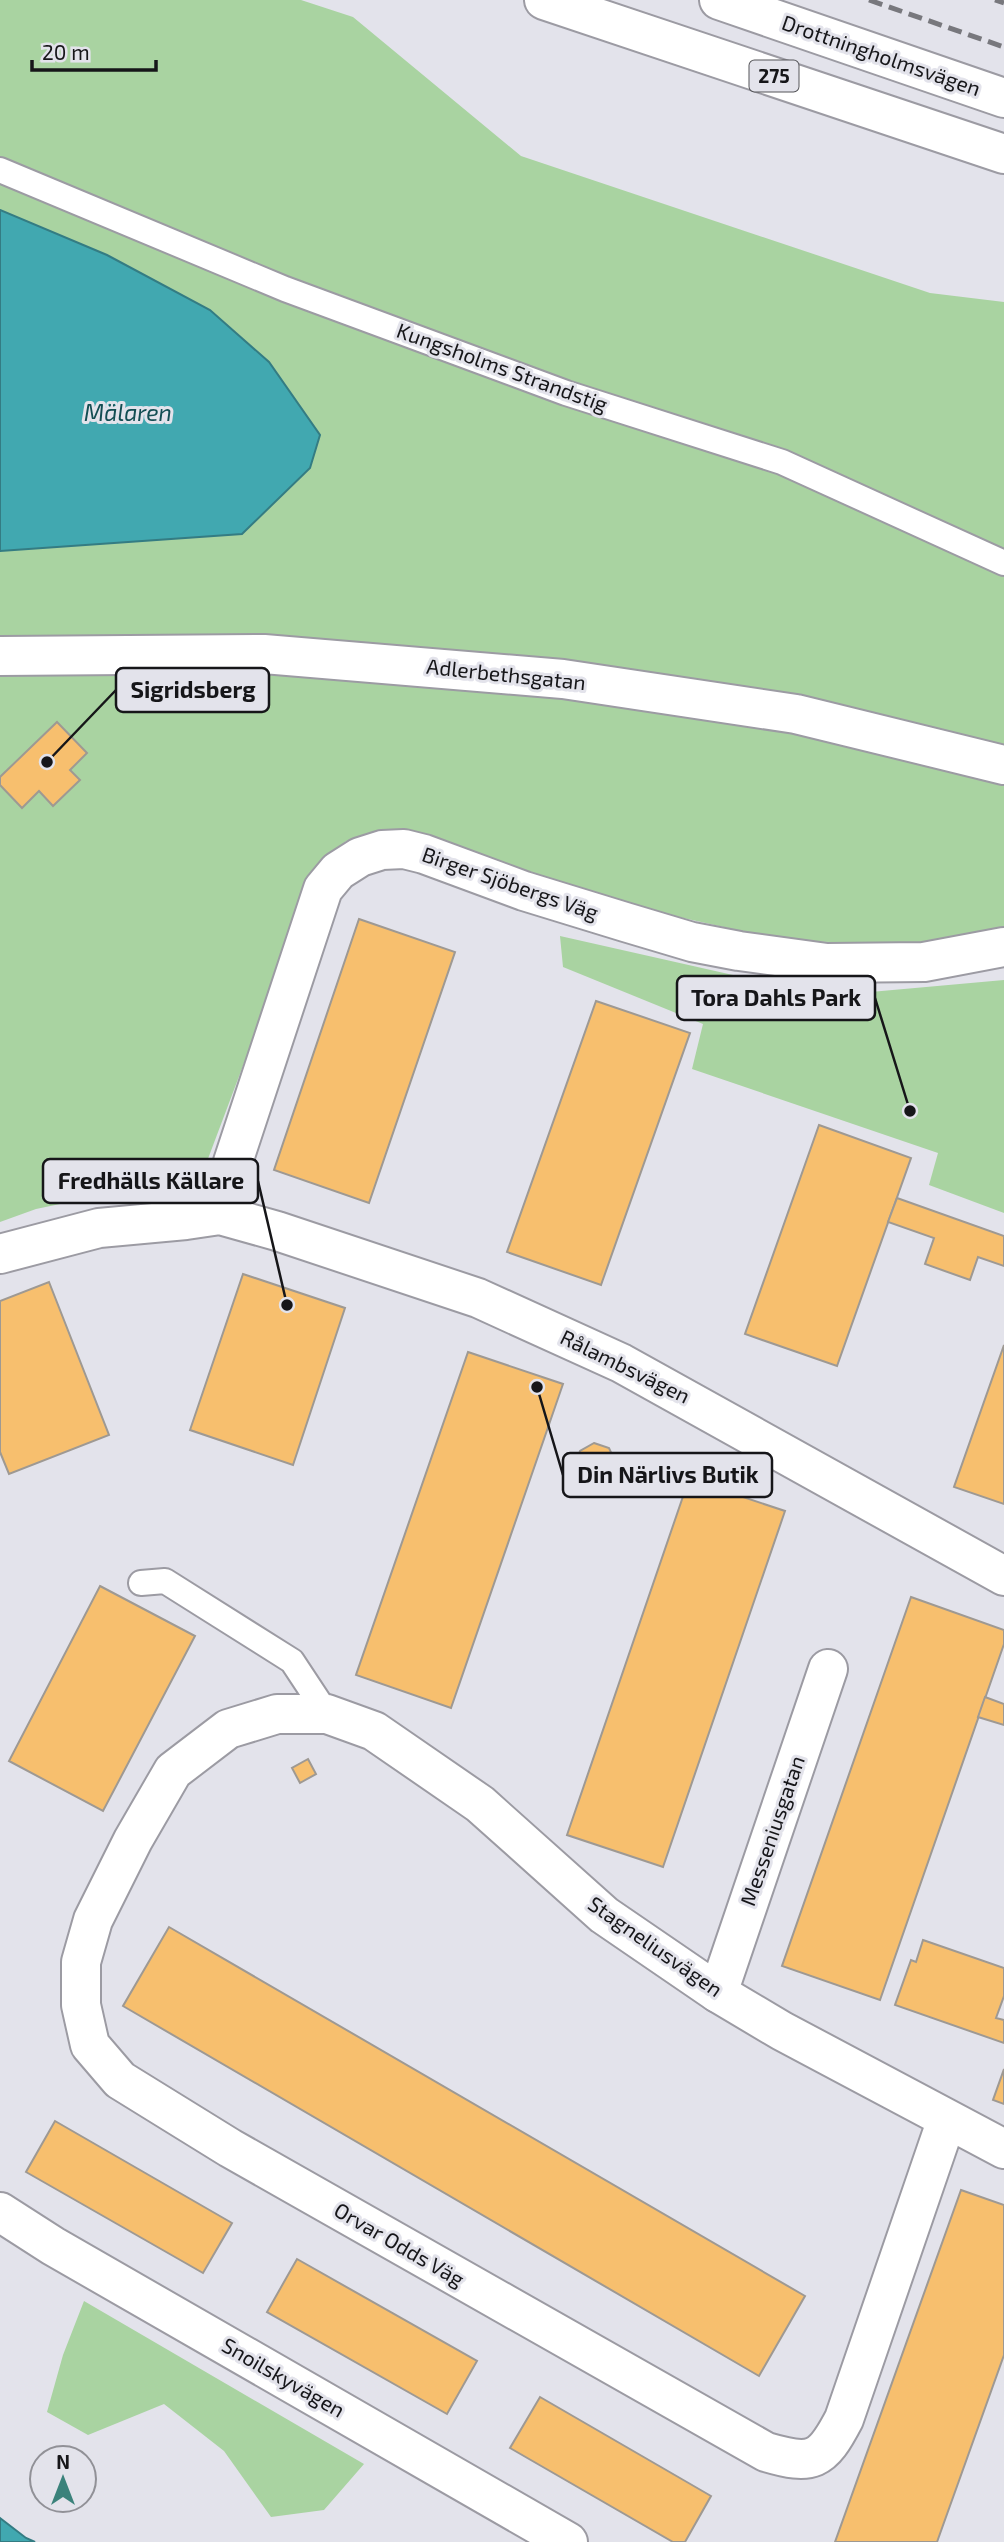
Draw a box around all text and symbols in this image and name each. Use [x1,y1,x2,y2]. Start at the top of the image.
street label: Drottningholmsvägen [779,9,984,100]
scale bar [32,28,156,72]
text: 20 m [42,39,90,64]
road number: 275 [750,60,798,92]
street label: Kungsholms Strandstig [394,317,612,416]
water label: Mälaren [84,398,172,426]
street label: Adlerbethsgatan [425,653,587,694]
callout: Sigridsberg [116,668,269,712]
text: Sigridsberg [130,675,256,703]
street label: Birger Sjöbergs Väg [419,841,602,926]
callout: Tora Dahls Park [677,976,875,1020]
text: Tora Dahls Park [691,983,861,1011]
callout: Fredhälls Källare [43,1159,258,1203]
text: Fredhälls Källare [58,1166,244,1194]
street label: Rålambsvägen [557,1324,694,1408]
callout: Din Närlivs Butik [563,1453,772,1497]
text: Din Närlivs Butik [577,1460,759,1488]
street label: Messeniusgatan [734,1752,809,1909]
street label: Stagneliusvägen [584,1890,728,2001]
street label: Orvar Odds Väg [330,2196,469,2291]
street label: Snoilskyvägen [218,2332,350,2422]
north arrow [28,2444,98,2514]
text: N [56,2450,70,2473]

